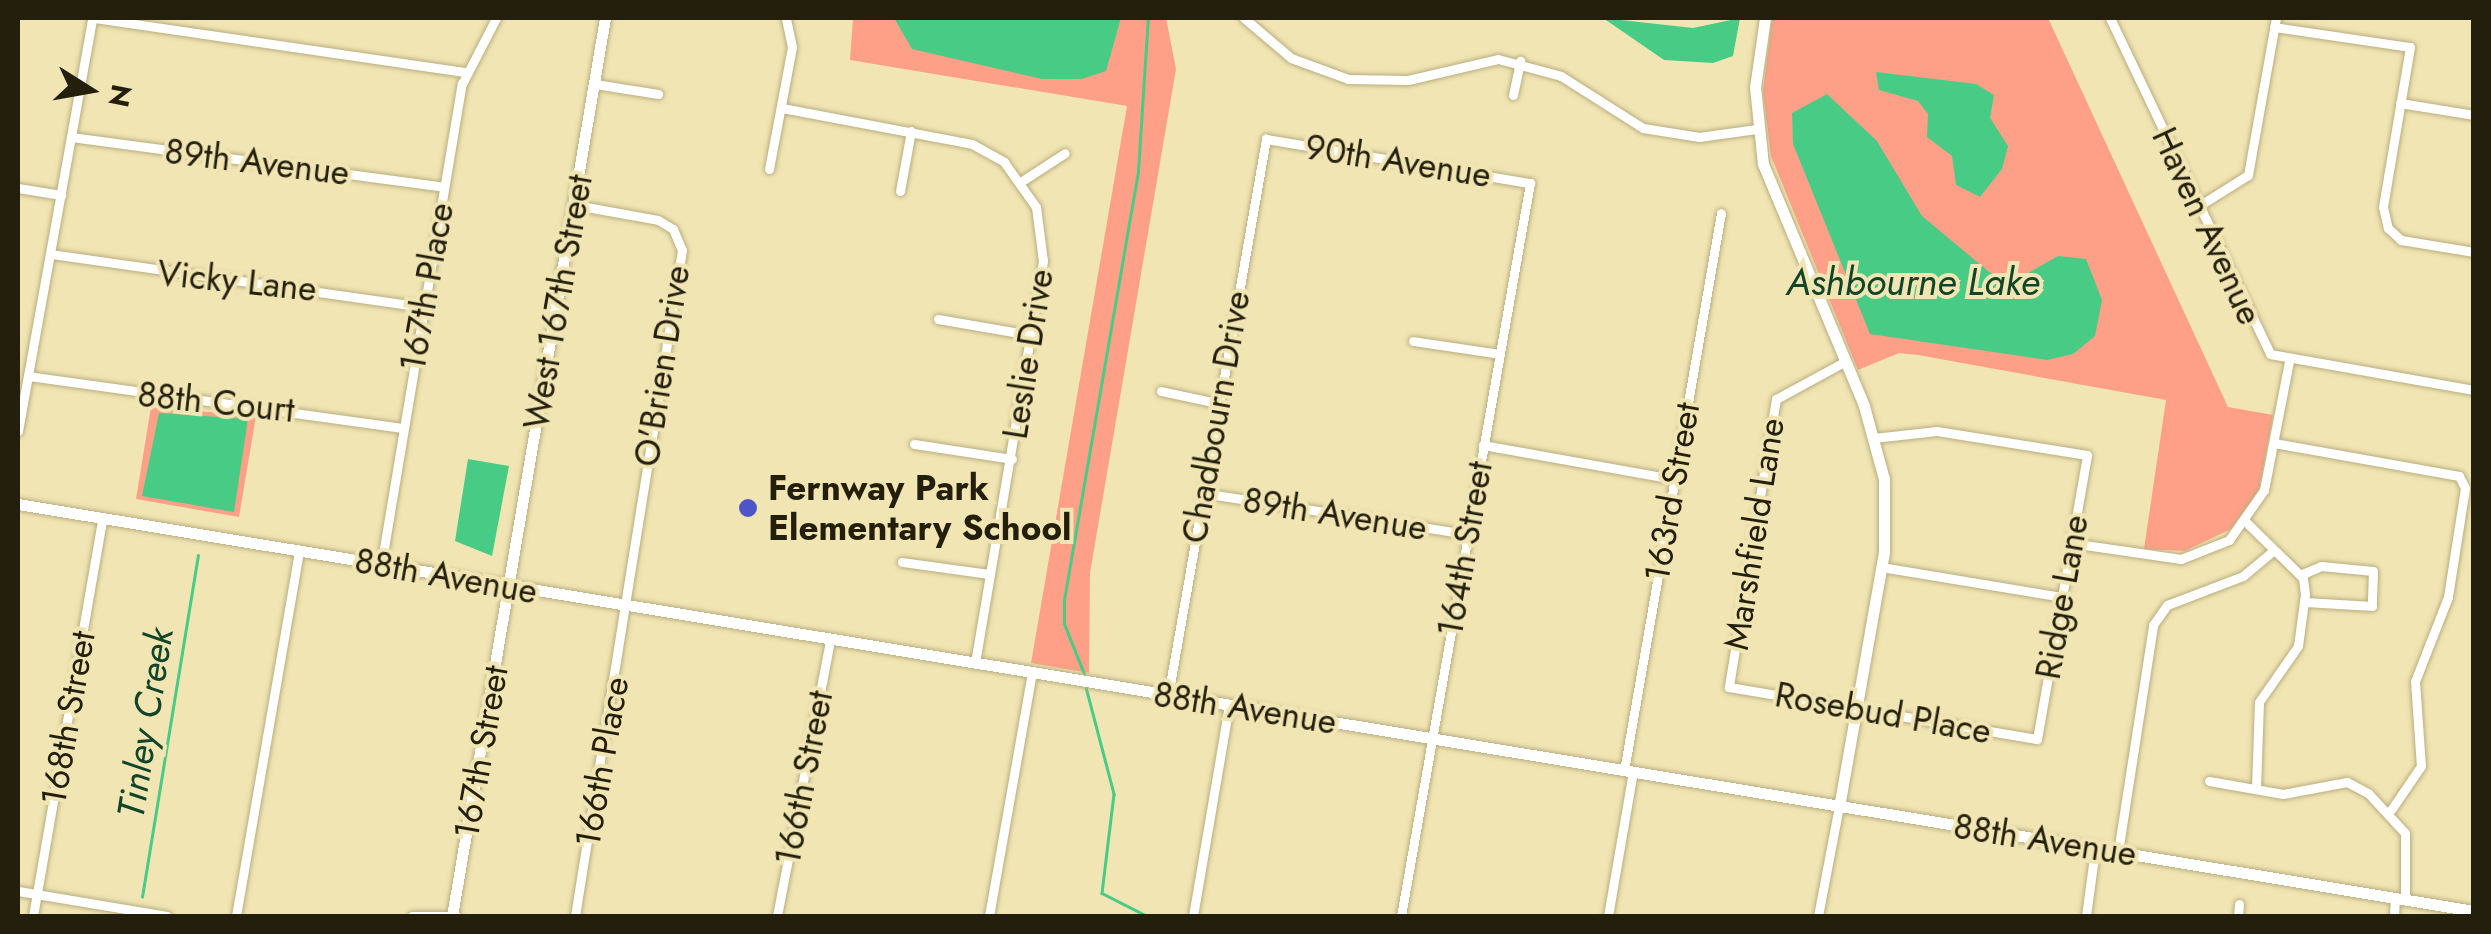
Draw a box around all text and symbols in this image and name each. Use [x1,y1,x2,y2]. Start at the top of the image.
north arrow [40,40,140,140]
text: N [98,81,142,111]
street label: Haven Avenue [2143,121,2271,331]
street label: 90th Avenue [1302,126,1494,196]
street label: 89th Avenue [162,130,352,194]
street label: West 167th Street [515,171,601,433]
street label: 167th Place [392,199,462,375]
street label: Vicky Lane [155,252,319,310]
water label: Ashbourne Lake [1786,259,2040,305]
street label: O'Brien Drive [625,262,699,470]
street label: Leslie Drive [994,266,1062,442]
street label: Chadbourn Drive [1173,288,1259,546]
street label: 88th Court [136,373,296,431]
street label: 163rd Street [1636,399,1708,585]
street label: Marshfield Lane [1715,415,1793,653]
street label: 164th Street [1429,458,1501,640]
place label: Fernway Park Elementary School [768,467,1071,549]
street label: 89th Avenue [1240,479,1430,549]
marker: Fernway Park Elementary School [737,497,759,519]
street label: Ridge Lane [2027,512,2097,682]
street label: 88th Avenue [351,539,541,613]
water label: Tinley Creek [107,625,183,821]
street label: 168th Street [32,628,104,808]
street label: 167th Street [445,662,517,842]
street label: 88th Avenue [1151,673,1339,743]
street label: Rosebud Place [1772,673,1994,753]
street label: 166th Place [566,674,638,850]
street label: 166th Street [767,687,841,869]
street label: 88th Avenue [1951,805,2139,875]

